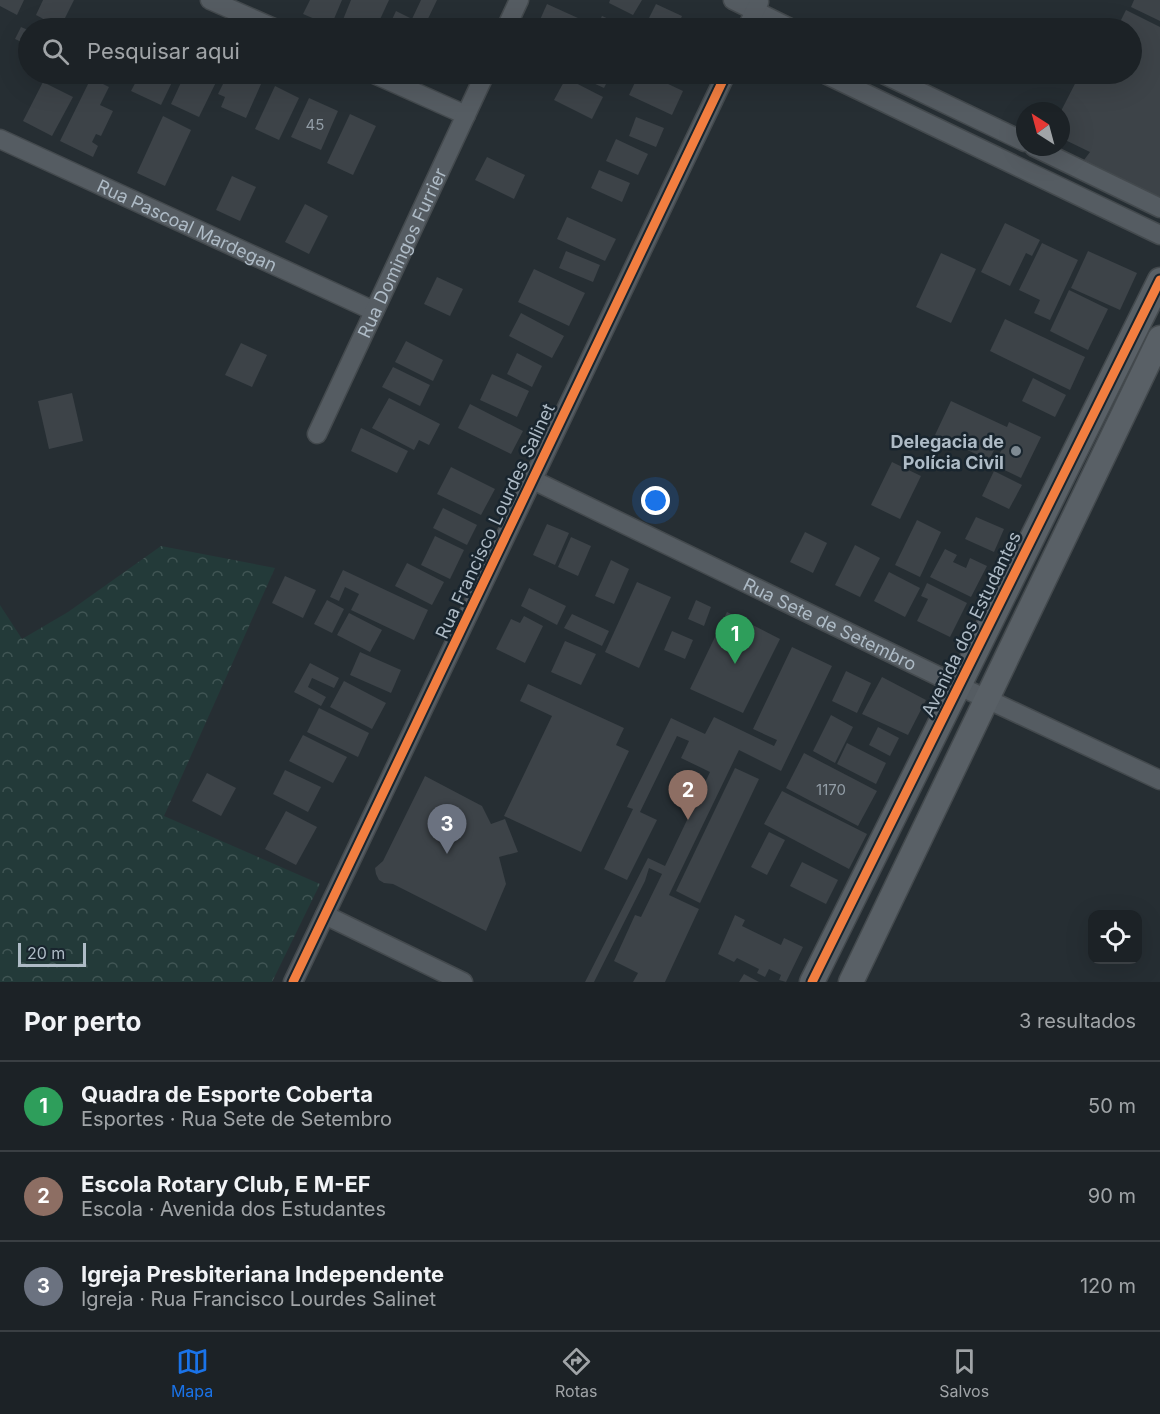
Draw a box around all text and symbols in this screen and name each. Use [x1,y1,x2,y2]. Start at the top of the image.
search box [18,18,1142,84]
icon: search [39,35,72,68]
text: Pesquisar aqui [87,38,240,64]
north arrow [1016,102,1070,156]
house number: 45 [306,115,324,134]
street label: Rua Domingos Furrier [353,164,450,341]
street label: Rua Pascoal Mardegan [94,175,280,275]
street label: Rua Francisco Lourdes Salinet [431,400,559,642]
place label: Delegacia de Polícia Civil [891,431,1004,473]
marker: Delegacia de Polícia Civil [1009,444,1023,458]
your location [641,486,670,515]
street label: Avenida dos Estudantes [917,528,1025,720]
street label: Rua Sete de Setembro [740,573,920,674]
pin: 1 [716,614,754,664]
pin: 2 [668,770,708,820]
house number: 1170 [816,780,846,799]
pin: 3 [428,804,466,854]
map controls [1088,910,1142,964]
button: locate [1088,910,1142,964]
scale bar [18,940,86,968]
text: 20 m [27,943,65,963]
text: Por perto [24,1006,142,1037]
text: 3 resultados [1019,1009,1136,1033]
text: Quadra de Esporte Coberta [81,1081,373,1107]
text: 1 [39,1094,48,1118]
text: 50 m [1088,1094,1136,1118]
text: Esportes · Rua Sete de Setembro [81,1107,392,1131]
text: Escola Rotary Club, E M-EF [81,1171,371,1197]
text: 2 [37,1184,50,1208]
text: 90 m [1088,1184,1136,1208]
text: Escola · Avenida dos Estudantes [81,1197,386,1221]
text: Igreja Presbiteriana Independente [81,1261,444,1287]
text: 3 [37,1274,50,1298]
text: 120 m [1080,1274,1136,1298]
text: Igreja · Rua Francisco Lourdes Salinet [81,1287,436,1311]
tab: Mapa [171,1345,213,1401]
tab: Rotas [555,1345,597,1401]
tab: Salvos [939,1345,989,1401]

